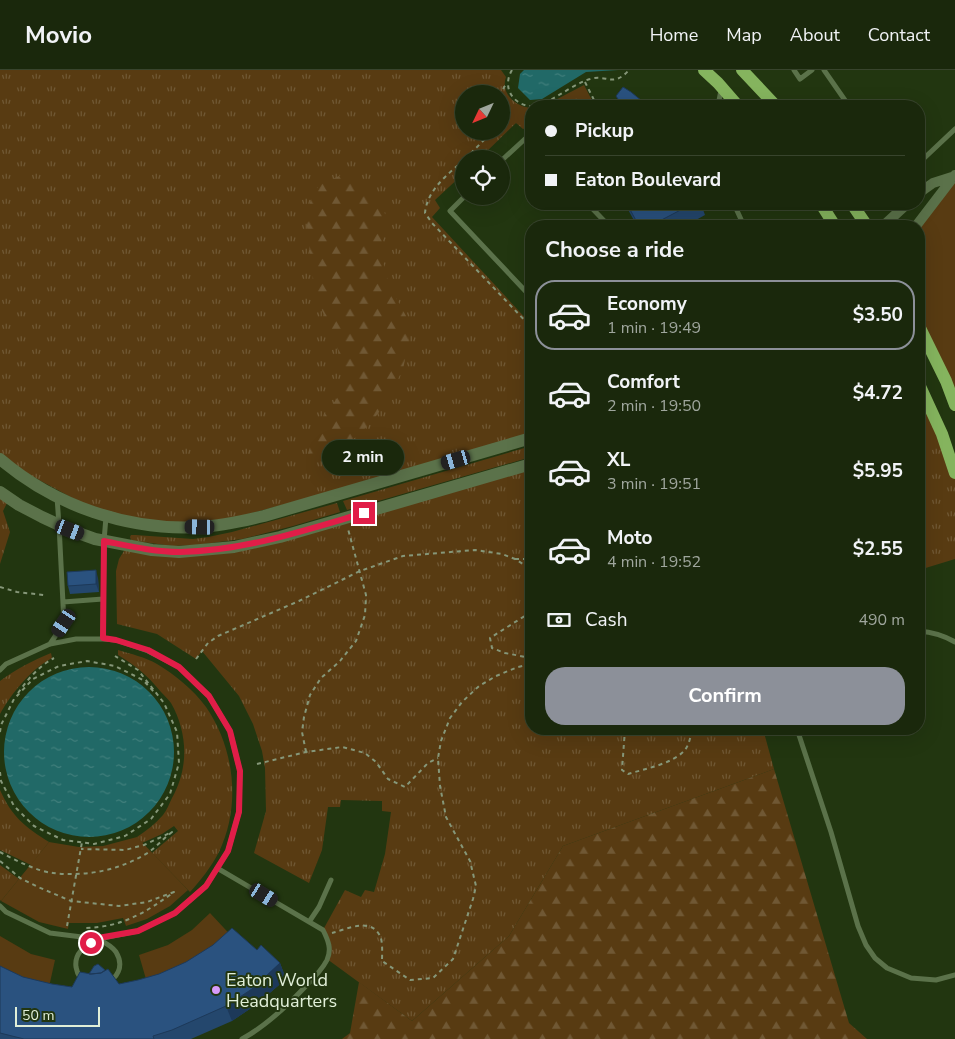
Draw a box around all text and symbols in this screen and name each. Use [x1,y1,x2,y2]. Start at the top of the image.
text: Movio [25,19,92,51]
text: Home [650,23,698,47]
text: Map [726,23,762,47]
text: About [790,23,840,47]
text: Contact [868,23,930,47]
north arrow [455,85,510,140]
map controls [455,85,510,205]
text: Pickup [575,118,634,144]
button: locate [455,150,510,205]
text: Eaton Boulevard [575,167,721,193]
text: Choose a ride [545,235,684,265]
text: Economy [607,291,687,317]
icon: car [547,293,592,338]
text: $3.50 [853,302,903,328]
text: 1 min · 19:49 [607,317,701,339]
text: Comfort [607,369,680,395]
icon: car [547,371,592,416]
text: $4.72 [853,380,903,406]
text: 2 min · 19:50 [607,395,701,417]
callout: 2 min [323,440,405,476]
text: 2 min [342,446,384,468]
text: XL [607,447,630,473]
car [439,449,472,471]
icon: car [547,449,592,494]
text: $5.95 [853,458,903,484]
text: 3 min · 19:51 [607,473,701,495]
route end [353,502,375,524]
car [53,518,86,542]
car [184,519,215,535]
text: Moto [607,525,653,551]
icon: car [547,527,592,572]
text: $2.55 [853,536,903,562]
text: 4 min · 19:52 [607,551,701,573]
car [49,606,78,640]
icon: cash [545,606,573,634]
text: Cash [585,607,627,633]
text: 490 m [858,609,905,631]
button: Confirm [545,667,905,725]
car [247,881,280,909]
route start [80,932,102,954]
place label: Eaton World Headquarters [226,968,337,1013]
marker: Eaton World Headquarters [210,984,222,996]
scale bar [15,1004,100,1027]
text: 50 m [22,1006,54,1025]

